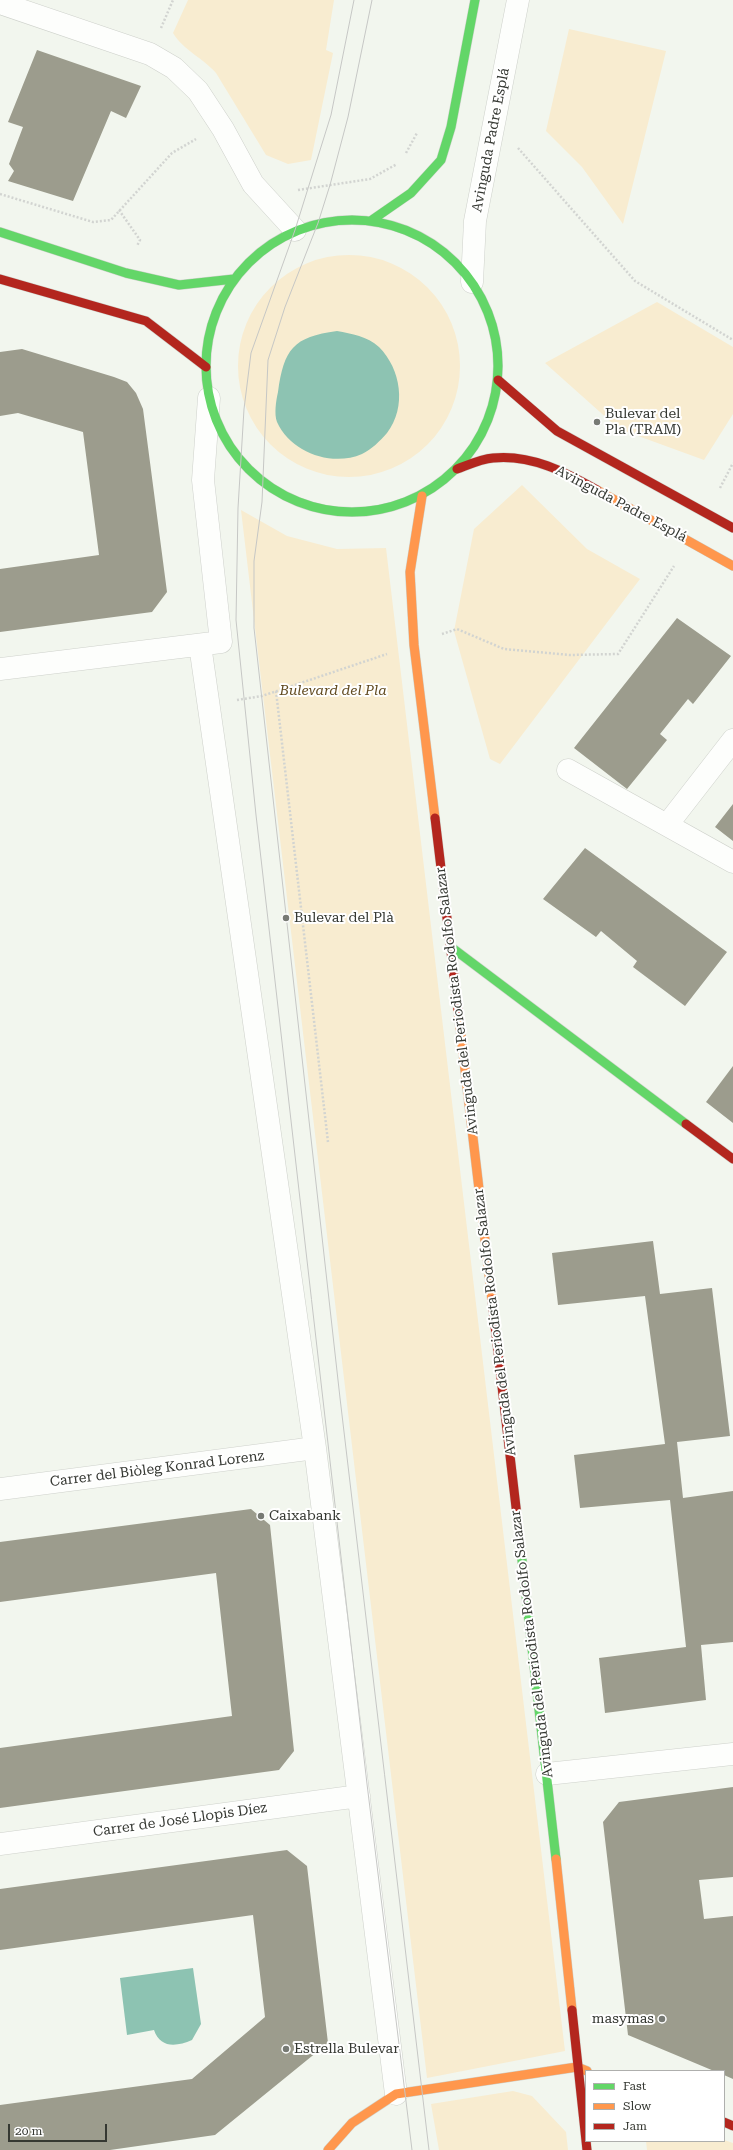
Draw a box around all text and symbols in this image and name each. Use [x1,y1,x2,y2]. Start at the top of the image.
street label: Avinguda Padre Esplá [469,67,513,213]
place label: Bulevar del Pla (TRAM) [605,406,681,438]
marker: Bulevar del Pla (TRAM) [592,417,602,427]
street label: Avinguda Padre Esplá [552,462,690,546]
park label: Bulevard del Pla [279,683,387,699]
street label: Avinguda del Periodista Rodolfo Salazar [432,866,482,1136]
place label: Bulevar del Plà [294,910,394,926]
marker: Bulevar del Plà [281,913,291,923]
street label: Avinguda del Periodista Rodolfo Salazar [470,1187,520,1457]
street label: Carrer del Biòleg Konrad Lorenz [49,1448,265,1490]
place label: Caixabank [269,1508,341,1524]
street label: Avinguda del Periodista Rodolfo Salazar [507,1509,557,1779]
marker: Caixabank [256,1511,266,1521]
street label: Carrer de José Llopis Díez [92,1799,268,1841]
place label: masymas [592,2011,654,2027]
marker: masymas [657,2014,667,2024]
place label: Estrella Bulevar [294,2041,399,2057]
marker: Estrella Bulevar [281,2044,291,2054]
legend [585,2070,725,2142]
text: Fast [623,2079,646,2093]
text: Slow [623,2099,651,2113]
scale bar [10,2116,109,2142]
text: Jam [623,2119,647,2133]
text: 20 m [15,2124,42,2138]

